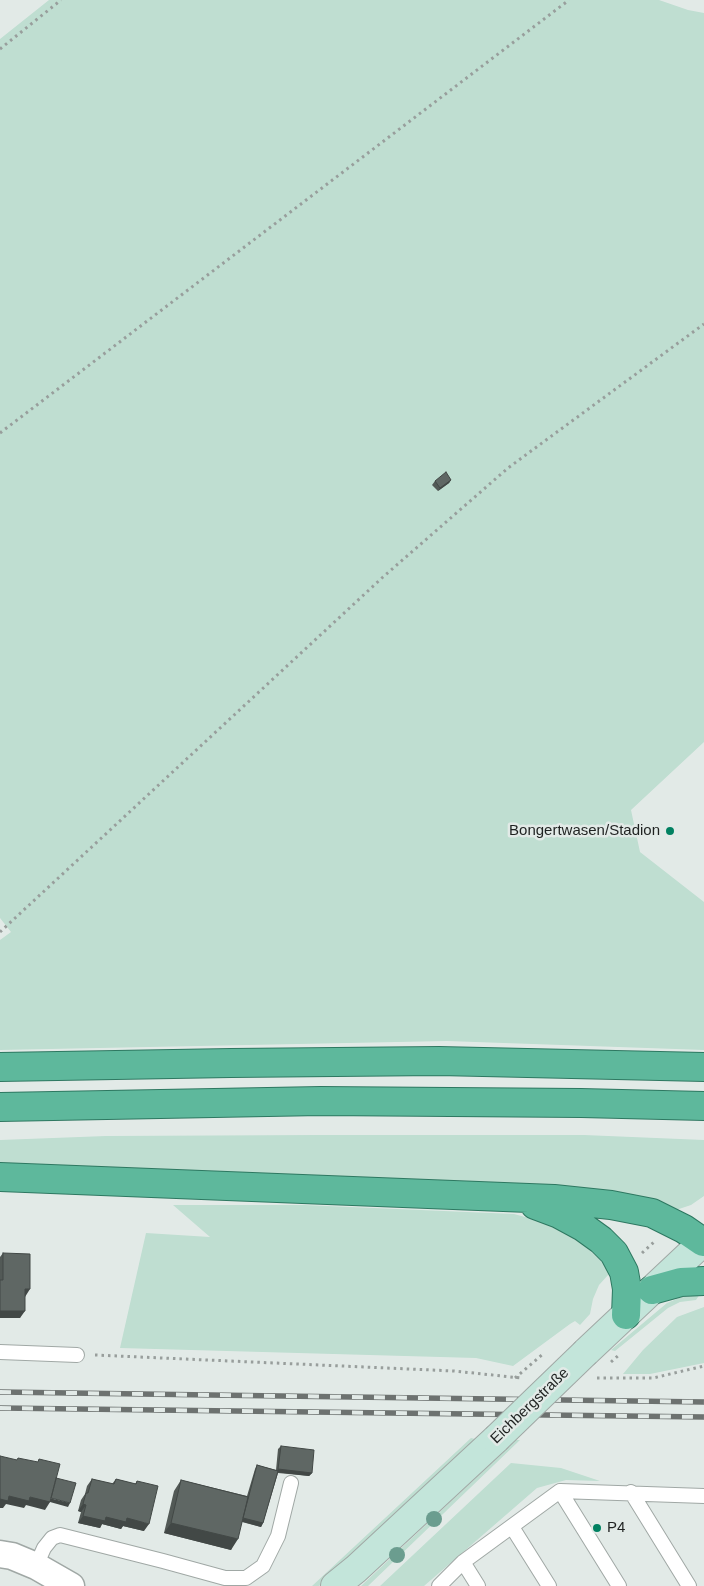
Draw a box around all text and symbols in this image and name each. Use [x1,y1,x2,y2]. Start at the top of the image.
place label: Bongertwasen/Stadion [509,822,660,840]
marker: Bongertwasen/Stadion [664,825,676,837]
street label: Eichbergstraße [487,1364,573,1448]
place label: P4 [607,1519,625,1537]
marker: P4 [591,1522,603,1534]

